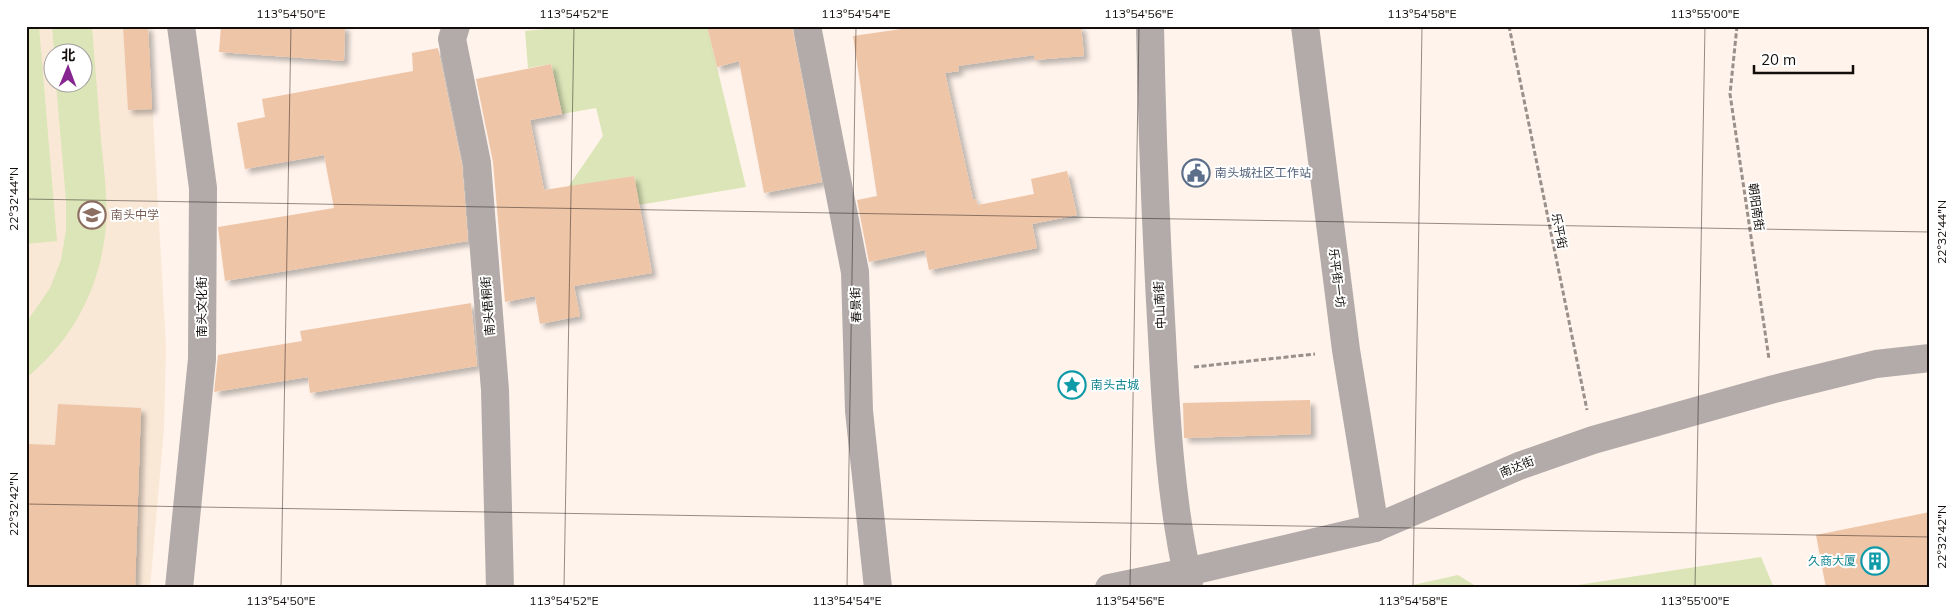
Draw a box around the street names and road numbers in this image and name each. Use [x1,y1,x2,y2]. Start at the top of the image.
street label: 朝阳南街 [1746,182,1767,232]
street label: 乐平街 [1549,212,1570,250]
street label: 乐平街一坊 [1326,247,1349,309]
street label: 南头梧桐街 [477,275,498,337]
street label: 南头文化街 [194,277,209,337]
street label: 中山南街 [1151,281,1168,329]
street label: 春景街 [847,287,864,323]
street label: 南达街 [1497,453,1536,480]

